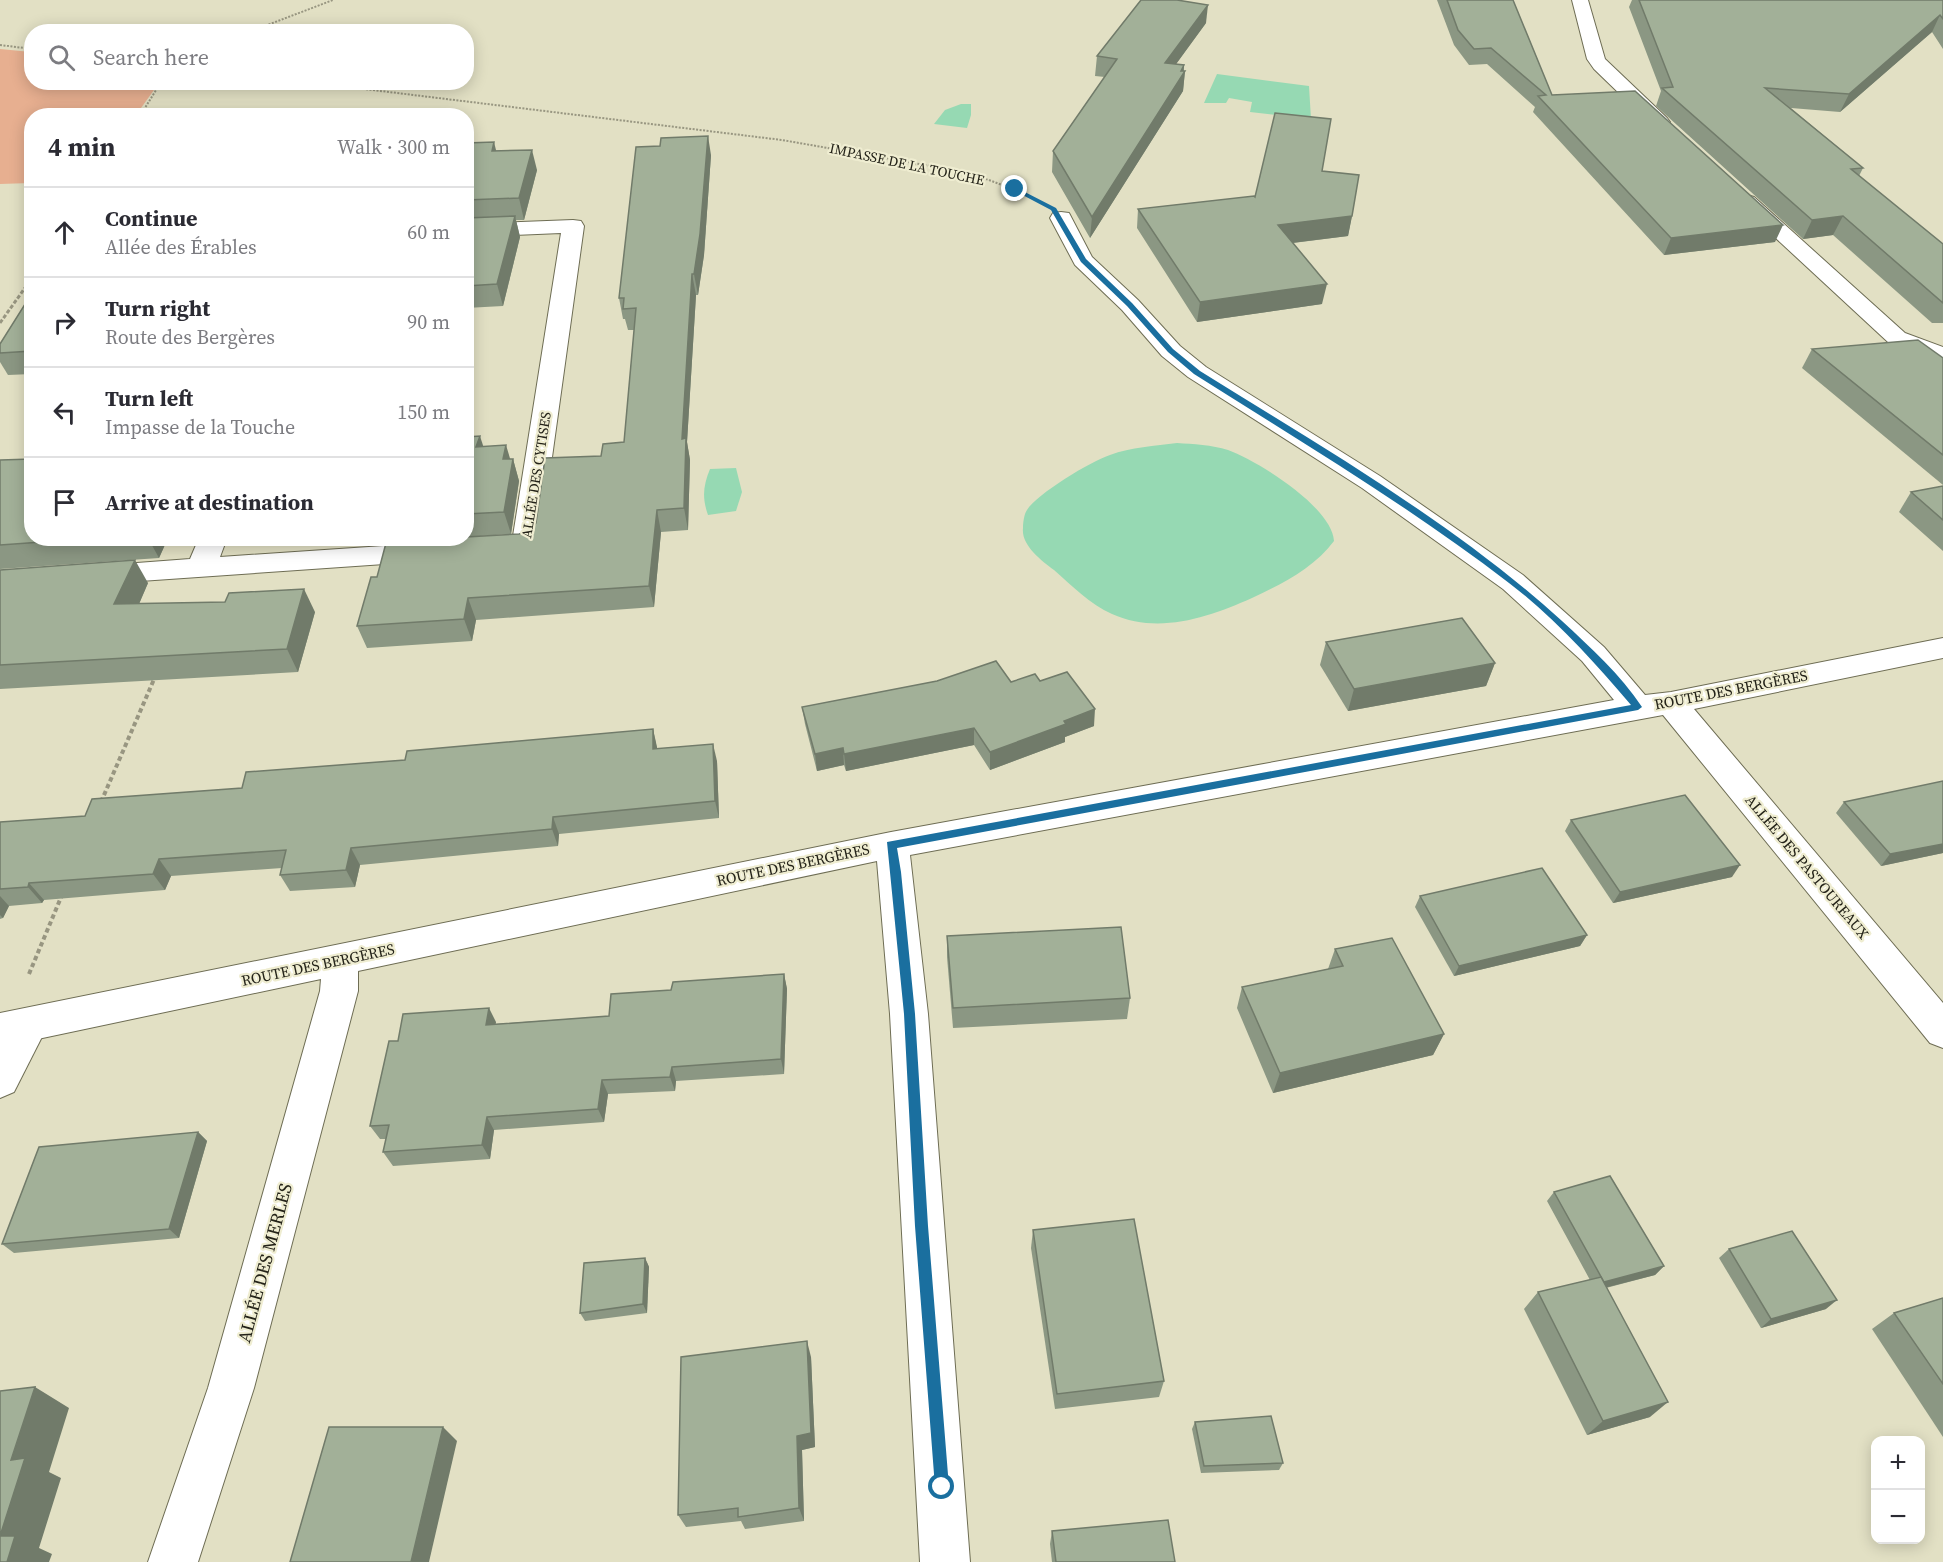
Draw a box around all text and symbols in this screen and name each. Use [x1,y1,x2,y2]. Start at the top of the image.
search box [24,24,474,90]
icon: search [45,41,78,74]
text: Search here [93,42,209,72]
text: 4 min [48,129,115,165]
text: Walk · 300 m [337,133,450,161]
street label: IMPASSE DE LA TOUCHE [828,138,986,190]
route end [1001,175,1027,201]
text: Continue [105,203,198,233]
icon: ahead [48,216,81,249]
text: 60 m [407,218,450,246]
text: Allée des Érables [105,233,257,261]
text: Turn right [105,293,210,323]
icon: right [48,306,81,339]
text: 90 m [407,308,450,336]
text: Route des Bergères [105,323,275,351]
text: Turn left [105,383,193,413]
icon: left [48,396,81,429]
text: 150 m [397,398,450,426]
street label: ALLÉE DES CYTISES [516,410,556,540]
text: Impasse de la Touche [105,413,295,441]
icon: arrive [48,486,81,519]
text: Arrive at destination [105,487,314,517]
street label: ROUTE DES BERGÈRES [1652,664,1810,715]
street label: ALLÉE DES PASTOUREAUX [1741,790,1874,944]
street label: ROUTE DES BERGÈRES [715,838,872,891]
street label: ROUTE DES BERGÈRES [240,938,397,991]
street label: ALLÉE DES MERLES [231,1180,298,1345]
map controls [1871,1436,1925,1544]
button: + [1871,1436,1925,1490]
route start [928,1473,954,1499]
button: − [1871,1490,1925,1544]

